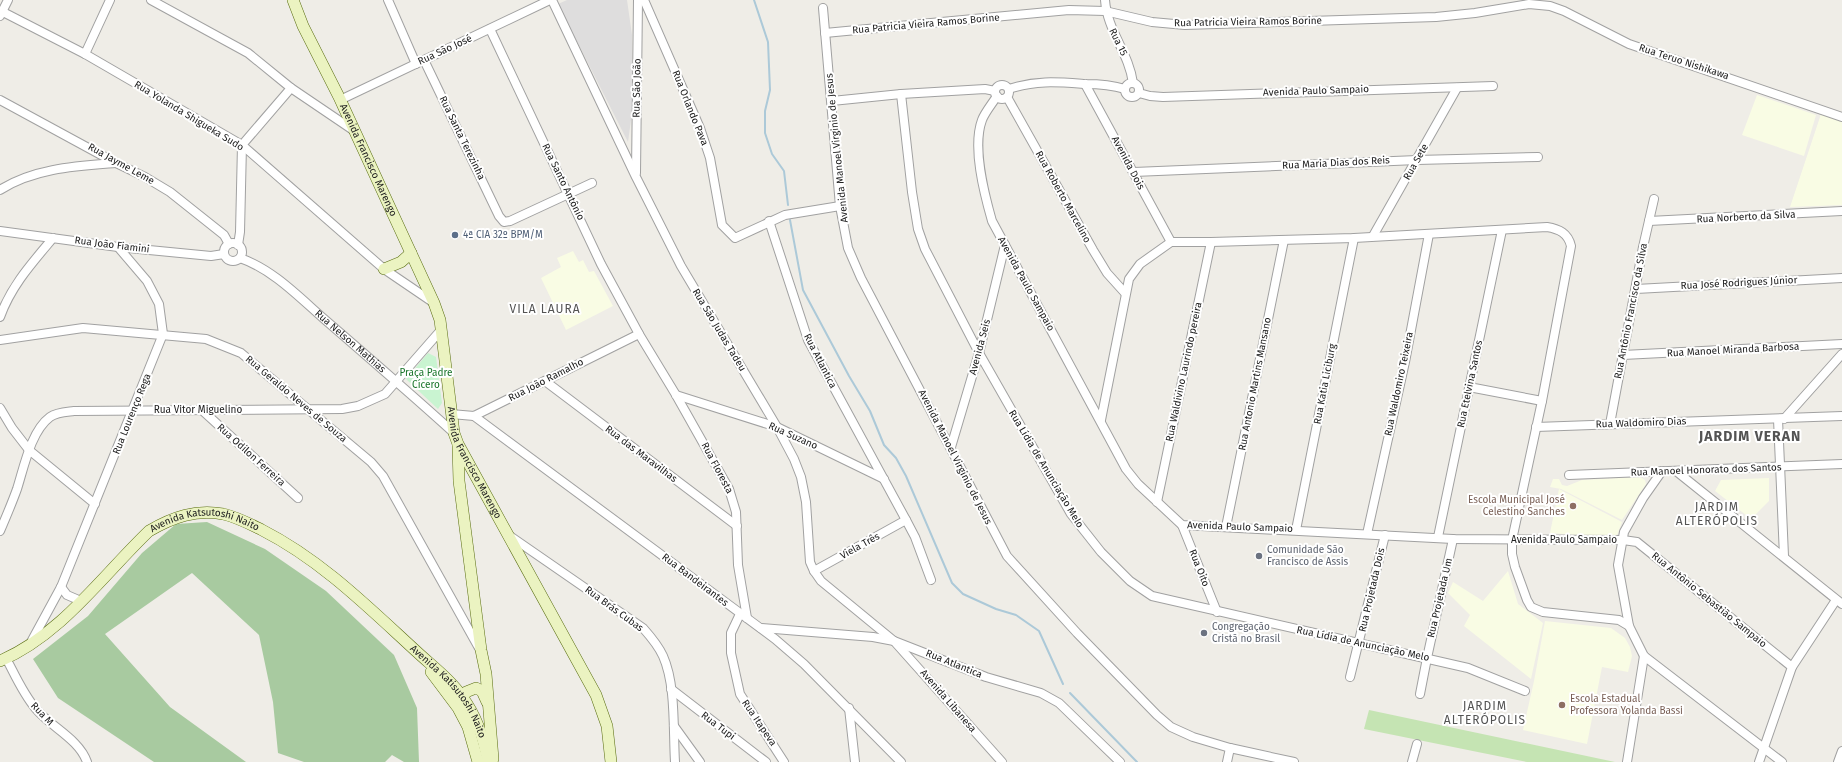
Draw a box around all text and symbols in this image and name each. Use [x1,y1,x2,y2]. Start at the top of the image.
street label: Rua Patricia Vieira Ramos Borine [852,12,1000,36]
street label: Rua Patricia Vieira Ramos Borine [1174,15,1322,29]
street label: Rua 15 [1106,26,1130,58]
street label: Rua São José [416,32,474,68]
street label: Rua Teruo Nishikawa [1637,42,1731,82]
street label: Rua São João [630,58,644,118]
street label: Rua Orlando Pava [669,69,711,147]
street label: Avenida Manoel Virginio de Jesus [823,73,851,223]
street label: Rua Yolanda Shigueka Sudo [132,79,246,154]
street label: Avenida Paulo Sampaio [1263,83,1369,99]
street label: Rua Santa Terezinha [437,94,487,182]
street label: Avenida Francisco Marengo [337,102,399,218]
street label: Avenida Dois [1109,134,1147,192]
street label: Rua Jayme Leme [86,141,156,187]
street label: Rua Santo Antônio [539,142,587,223]
street label: Rua Sete [1401,142,1431,182]
street label: Rua Roberto Marcelino [1033,149,1093,245]
street label: Rua Maria Dias dos Reis [1282,154,1390,172]
street label: Rua Norberto da Silva [1696,208,1796,226]
place label: 4ª CIA 32º BPM/M [463,229,543,241]
marker: 4ª CIA 32º BPM/M [450,230,460,240]
street label: Rua João Fiamini [74,234,150,256]
street label: Avenida Paulo Sampaio [995,235,1057,333]
street label: Rua Antônio Francisco da Silva [1612,242,1650,380]
street label: Rua José Rodrigues Júnior [1680,273,1798,292]
street label: Rua São Judas Tadeu [690,287,748,373]
street label: Rua Waldivino Laurindo pereira [1163,301,1205,443]
district label: VILA LAURA [509,302,581,316]
street label: Rua Nelson Mathias [312,308,388,376]
street label: Rua Antonio Martins Mansano [1236,316,1274,452]
street label: Avenida Seis [967,318,993,376]
street label: Rua Waldomiro Teixeira [1382,331,1416,437]
street label: Rua Atlantica [801,332,839,390]
street label: Rua Etelvina Santos [1455,339,1485,429]
street label: Rua Manoel Miranda Barbosa [1666,341,1800,359]
street label: Rua Katia Liciburg [1311,342,1339,425]
street label: Rua Geraldo Neves de Souza [243,353,349,445]
street label: Rua João Ramalho [506,356,586,404]
park label: Praça Padre Cícero [399,367,453,391]
street label: Rua Lourenço Rega [110,372,154,456]
street label: Avenida Manoel Virginio de Jesus [916,388,994,527]
street label: Rua Vitor Miguelino [154,404,242,416]
street label: Avenida Francisco Marengo [445,406,504,521]
street label: Rua Lídia de Anunciação Melo [1006,407,1087,530]
street label: Rua Waldomiro Dias [1595,415,1687,431]
street label: Rua Suzano [767,420,820,452]
street label: Rua Odilon Ferreira [214,421,288,489]
street label: Rua das Maravilhas [603,423,680,485]
district label: JARDIM VERAN [1698,428,1801,445]
street label: Rua Floresta [699,440,735,496]
street label: Rua Manoel Honorato dos Santos [1630,461,1782,479]
place label: Escola Municipal José Celestino Sanches [1468,494,1565,518]
district label: JARDIM ALTERÓPOLIS [1676,500,1758,528]
marker: Escola Municipal José Celestino Sanches [1568,501,1578,511]
text: Avenida Katsutoshi Naito [148,506,261,535]
street label: Avenida Paulo Sampaio [1187,519,1293,535]
street label: Avenida Katsutoshi Naito [148,524,262,538]
street label: Viela Três [838,530,882,562]
street label: Avenida Paulo Sampaio [1511,534,1617,546]
place label: Comunidade São Francisco de Assis [1267,544,1349,568]
street label: Rua Projetada Dois [1356,546,1388,633]
street label: Rua Oito [1186,548,1212,588]
street label: Rua Antônio Sebastião Sampaio [1649,550,1769,650]
street label: Rua Bandeirantes [659,551,731,609]
marker: Comunidade São Francisco de Assis [1254,551,1264,561]
street label: Rua Projetada Um [1425,557,1455,639]
street label: Rua Brás Cubas [582,584,646,634]
place label: Congregação Cristã no Brasil [1212,621,1280,645]
street label: Rua Lídia de Anunciação Melo [1295,623,1431,664]
marker: Congregação Cristã no Brasil [1199,628,1209,638]
street label: Avenida Katisutoshi Naito [408,643,488,740]
street label: Rua Atlantica [924,647,984,681]
street label: Avenida Libanesa [917,667,979,735]
place label: Escola Estadual Professora Yolanda Bassi [1570,693,1683,717]
street label: Rua Itapeva [739,697,779,749]
district label: JARDIM ALTERÓPOLIS [1444,699,1526,727]
street label: Rua M [28,700,56,728]
marker: Escola Estadual Professora Yolanda Bassi [1557,700,1567,710]
street label: Rua Tupi [699,709,737,743]

